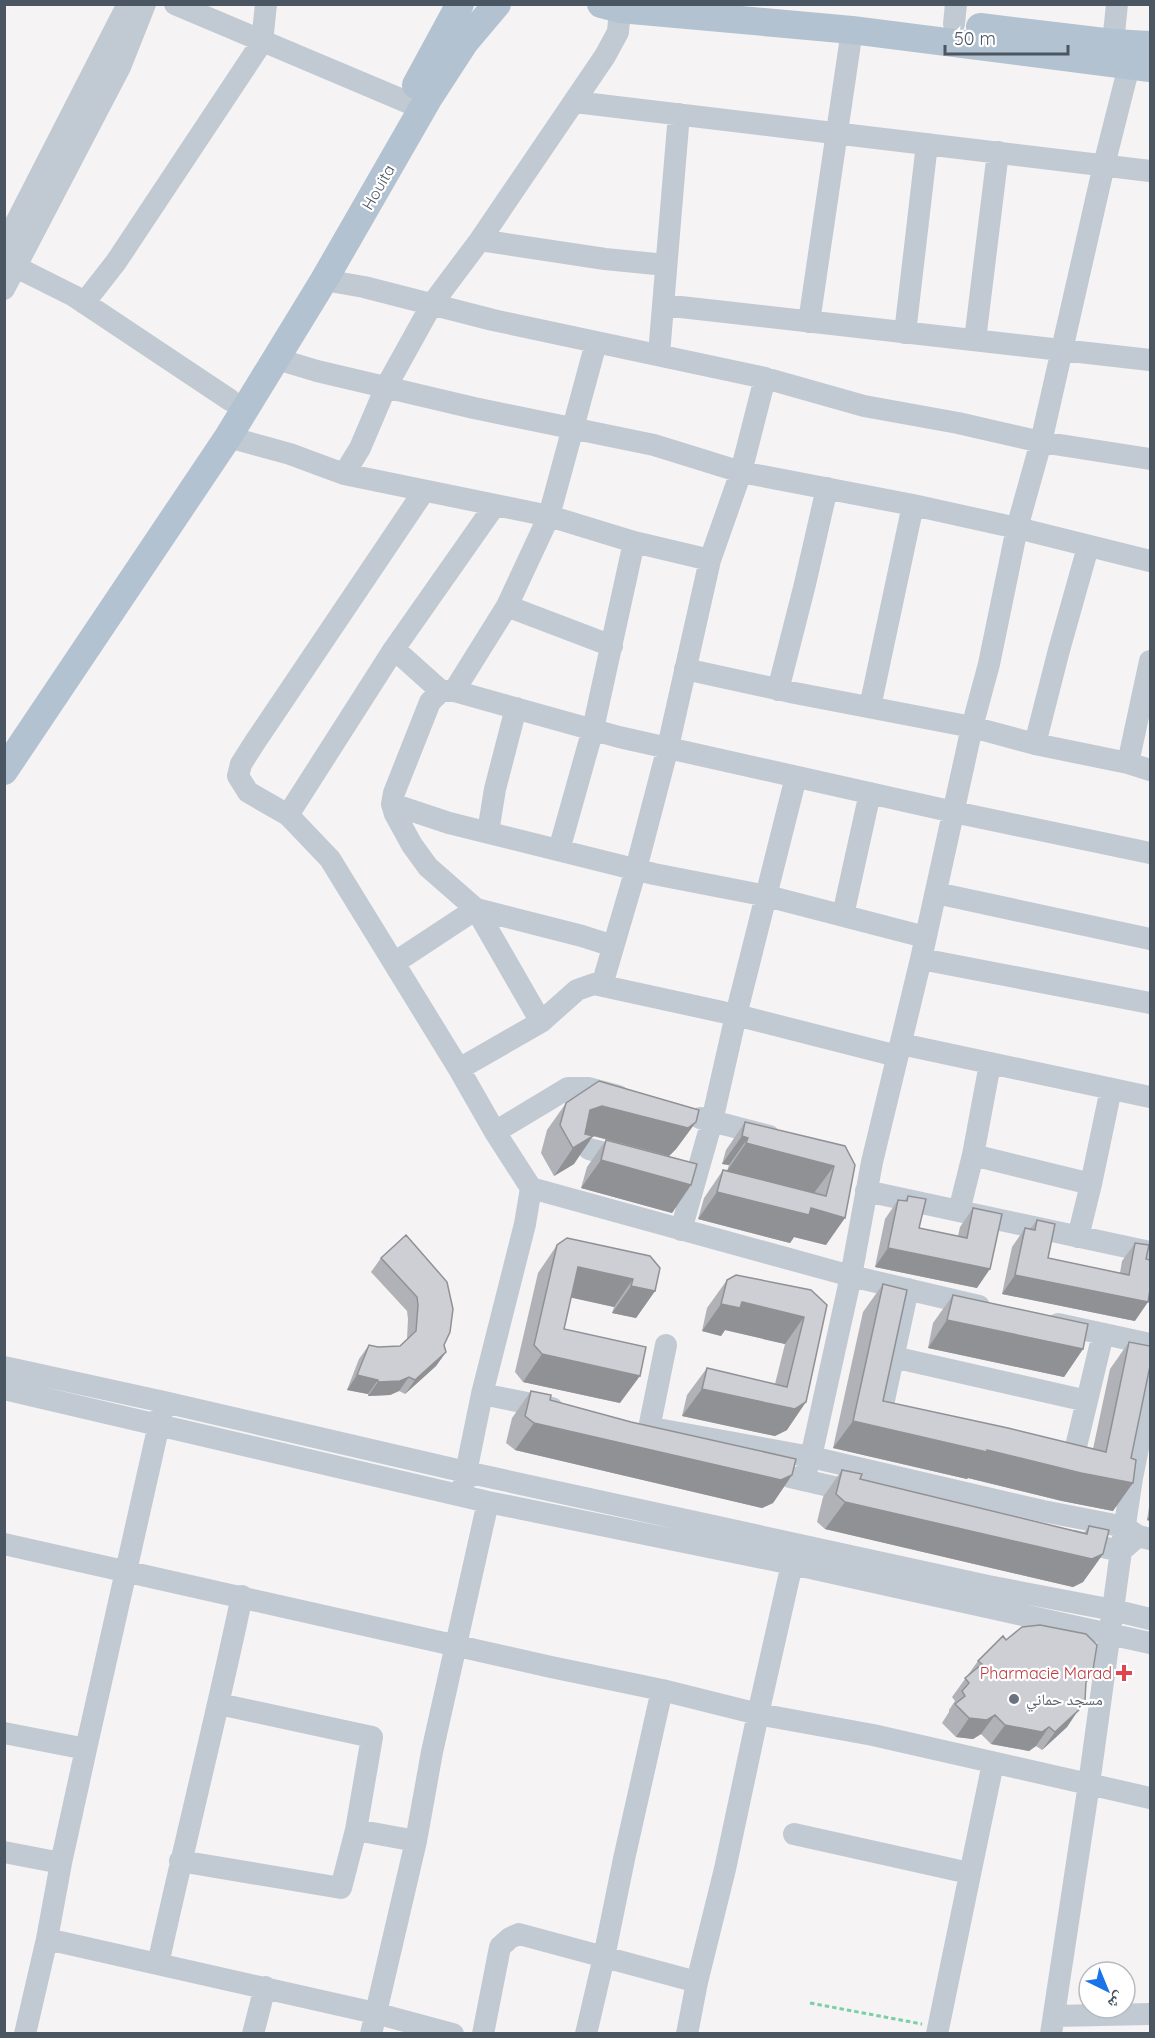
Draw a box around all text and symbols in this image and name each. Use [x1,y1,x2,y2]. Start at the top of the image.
scale bar [945,18,1068,56]
text: 50 m [954,27,996,50]
street label: Houita [357,161,399,213]
place label: Pharmacie Marad [980,1663,1112,1683]
marker: Pharmacie Marad [1117,1666,1131,1680]
place label: مسجد حماني [1026,1689,1103,1712]
marker: مسجد حماني [1007,1692,1021,1706]
north arrow [1077,1960,1137,2020]
text: ش [1104,1988,1130,2014]

